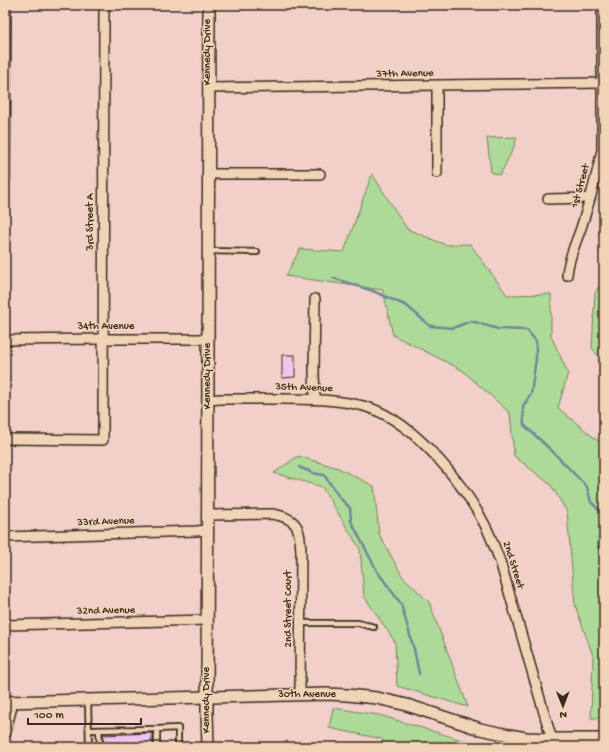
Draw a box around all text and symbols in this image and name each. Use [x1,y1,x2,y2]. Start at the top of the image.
street label: Kennedy Drive [202,19,214,85]
street label: 37th Avenue [375,67,434,81]
street label: 1st Street [569,161,593,210]
street label: 3rd Street A [85,193,97,252]
street label: 34th Avenue [77,321,135,333]
street label: Kennedy Drive [202,343,214,409]
street label: 35th Avenue [274,381,333,395]
street label: 33rd Avenue [76,515,135,529]
street label: 2nd Street [500,540,527,592]
street label: 2nd Street Court [283,569,295,647]
street label: 32nd Avenue [76,604,136,618]
street label: Kennedy Drive [201,667,213,733]
north arrow [543,686,583,726]
street label: 30th Avenue [277,689,336,701]
scale bar [28,700,141,726]
text: N [559,708,567,720]
text: 100 m [33,709,64,723]

